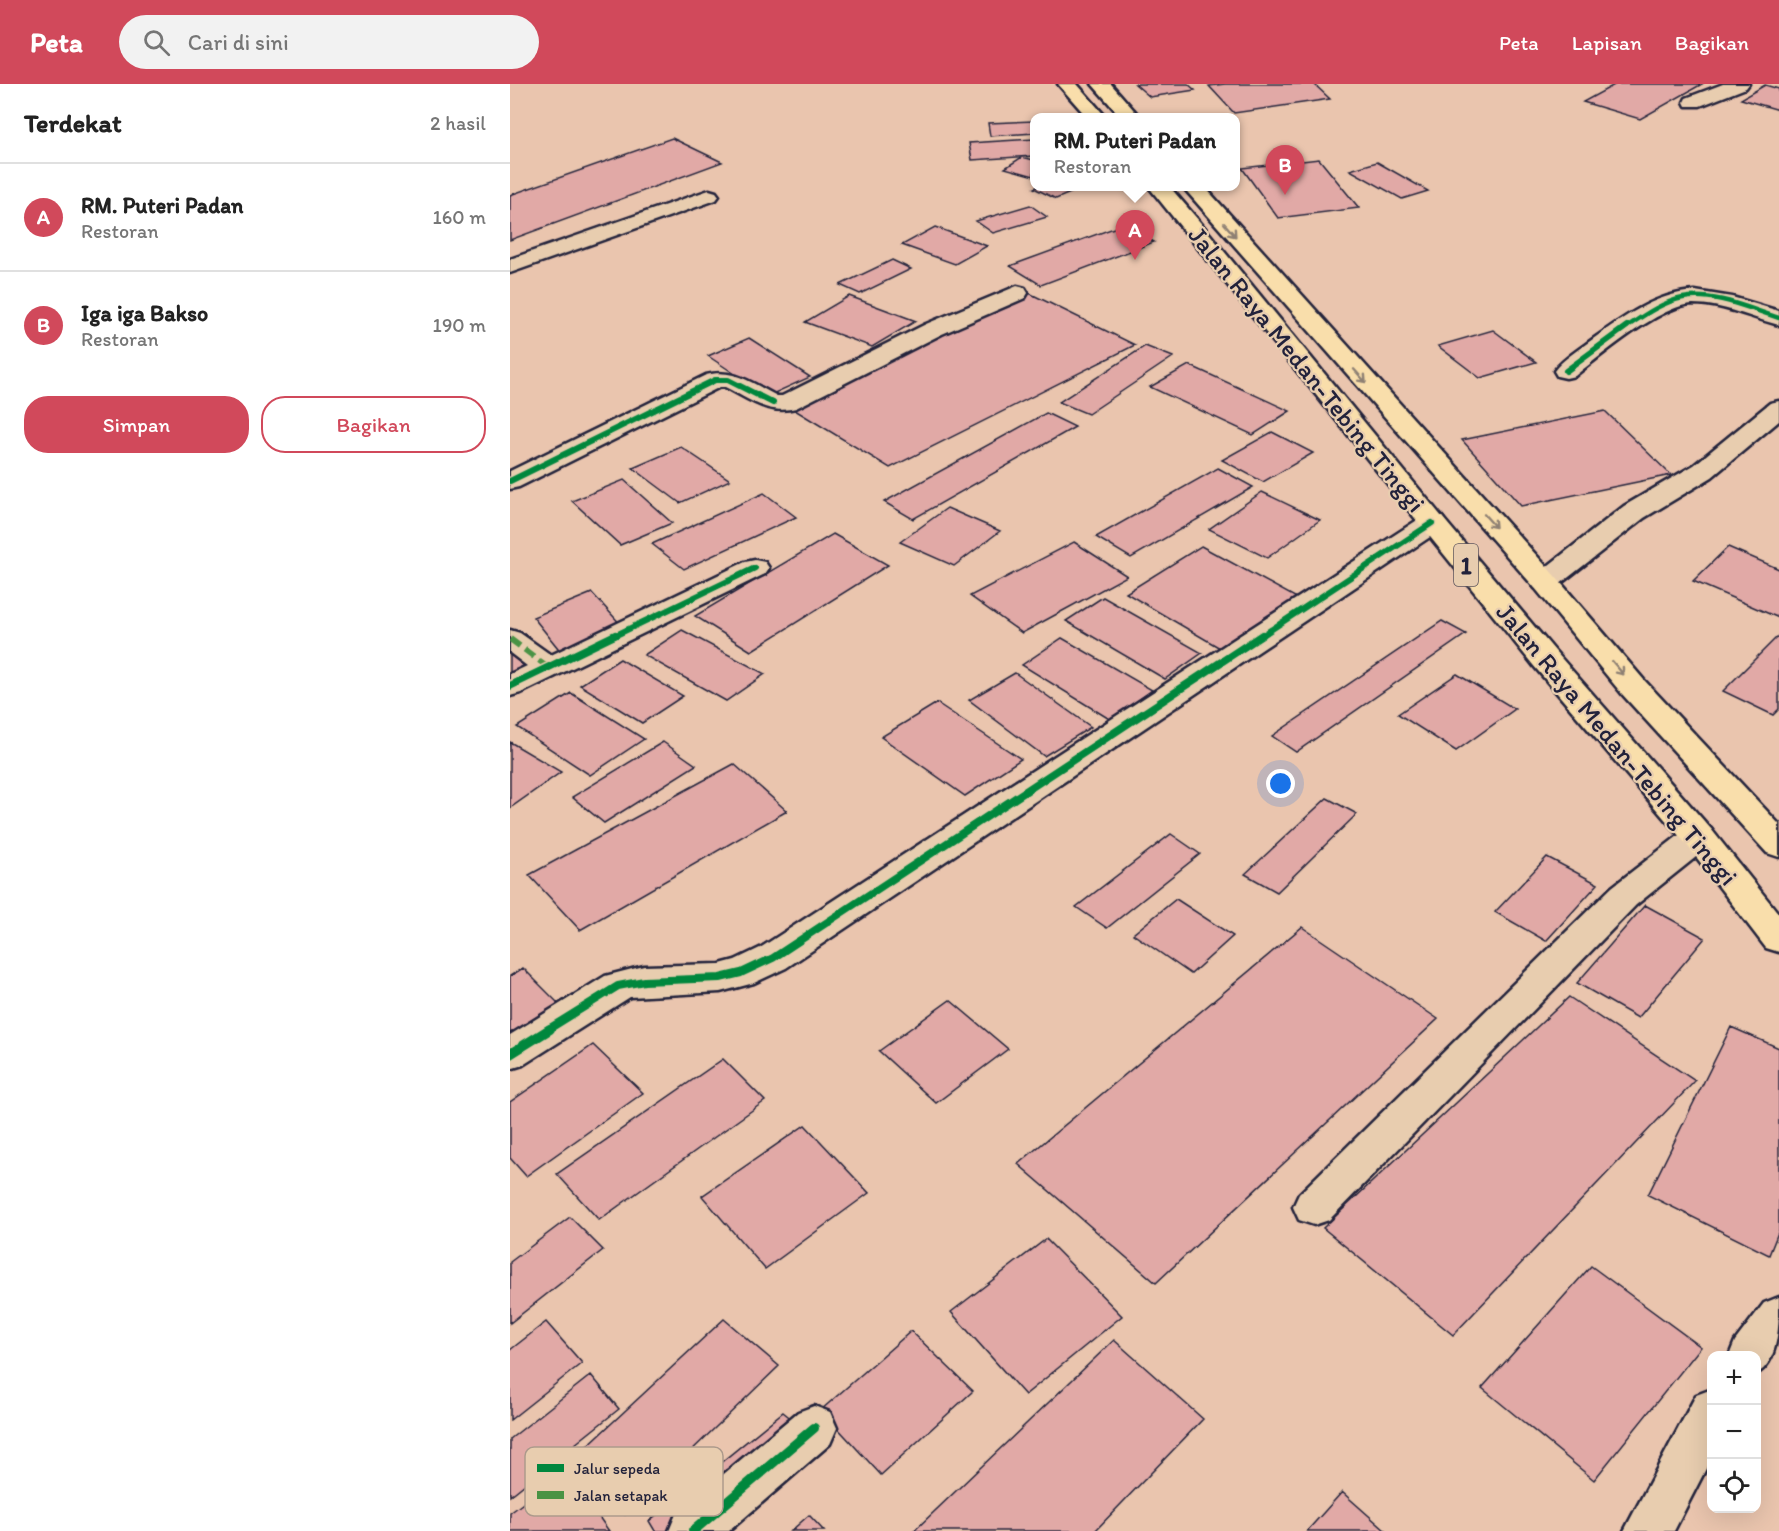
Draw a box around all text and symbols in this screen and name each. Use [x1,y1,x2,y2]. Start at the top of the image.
search box [119,15,539,69]
text: Peta [30,25,83,59]
icon: search [140,26,173,59]
text: Cari di sini [188,29,289,56]
text: Peta [1499,30,1539,55]
text: Lapisan [1572,30,1642,55]
text: Bagikan [1675,30,1749,55]
text: Terdekat [24,107,122,139]
text: 2 hasil [430,111,486,135]
popup [1030,113,1240,191]
text: RM. Puteri Padan [1054,127,1216,154]
pin: B [1266,146,1304,195]
text: Restoran [1054,154,1131,178]
text: RM. Puteri Padan [81,192,244,219]
text: A [37,205,50,229]
text: 160 m [433,205,486,229]
pin: A [1116,210,1154,260]
text: Restoran [81,219,159,243]
street label: Jalan Raya Medan-Tebing Tinggi [1182,219,1432,519]
one-way arrow [1223,223,1237,238]
text: Iga iga Bakso [81,300,208,327]
text: B [37,313,50,337]
text: 190 m [433,313,486,337]
text: Restoran [81,327,159,351]
one-way arrow [1353,368,1367,383]
button: Simpan [24,396,249,453]
button: Bagikan [261,396,486,453]
one-way arrow [1483,513,1497,528]
road number: 1 [1454,544,1478,586]
street label: Jalan Raya Medan-Tebing Tinggi [1489,596,1745,892]
one-way arrow [1611,660,1624,676]
your location [1266,769,1295,798]
map controls [1707,1351,1761,1513]
button: + [1707,1351,1761,1405]
button: − [1707,1405,1761,1459]
legend [525,1447,723,1516]
text: Jalur sepeda [574,1459,660,1478]
button: locate [1707,1459,1761,1513]
text: Jalan setapak [574,1486,668,1505]

